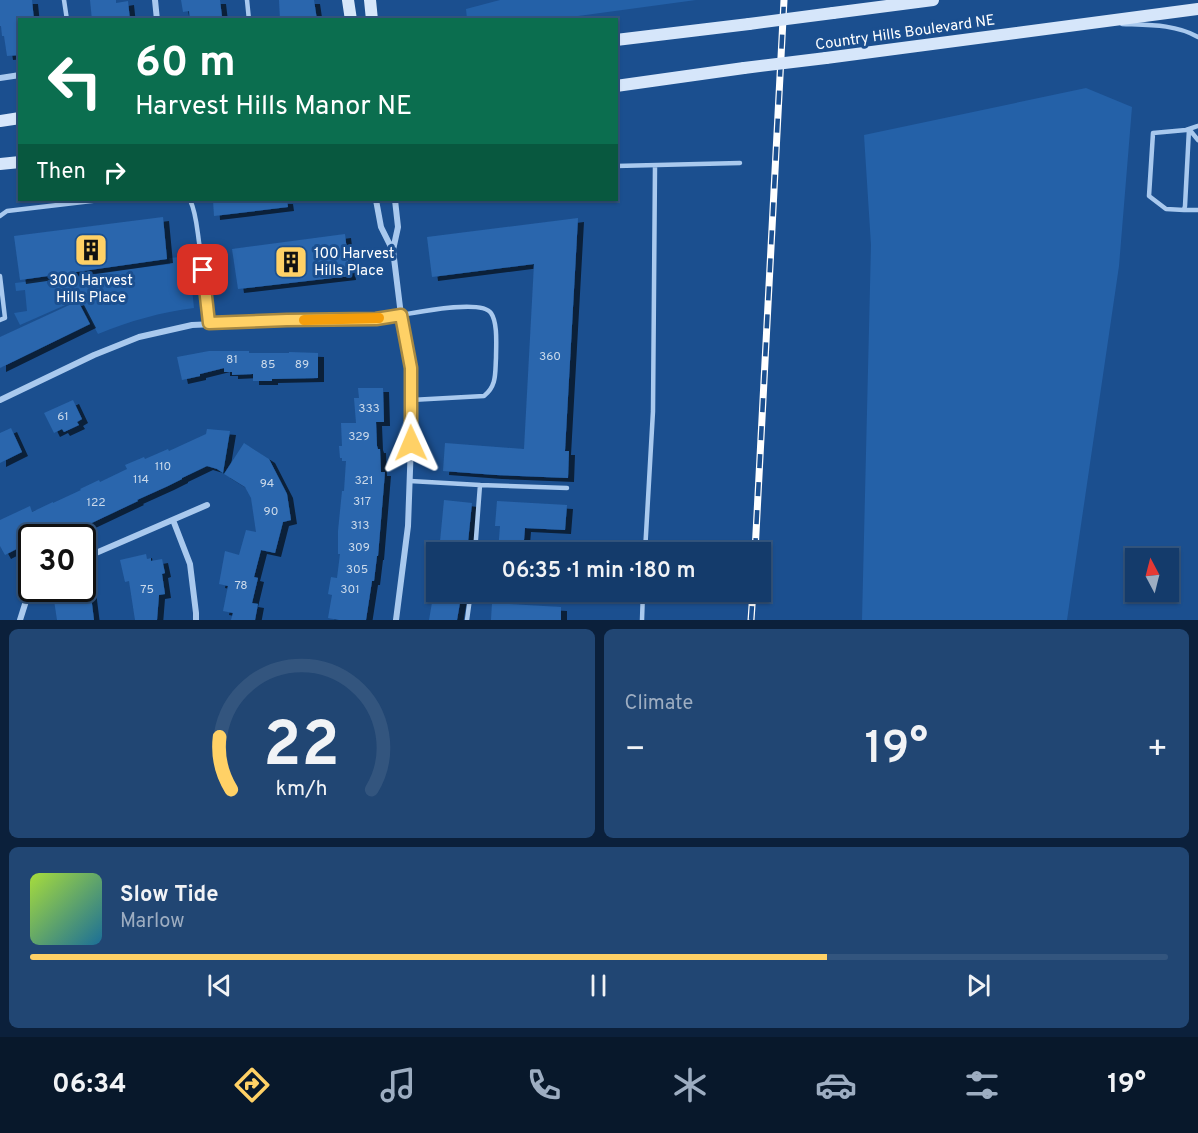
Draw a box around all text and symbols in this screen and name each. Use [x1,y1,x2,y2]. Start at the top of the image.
street label: Country Hills Boulevard NE [814,11,996,55]
text: 60 m [135,38,236,91]
icon: left [36,42,114,120]
text: Harvest Hills Manor NE [135,90,412,124]
icon: right [98,156,131,189]
text: Then [36,159,86,186]
building icon: 300 Harvest Hills Place [73,232,109,268]
pin [177,244,228,295]
building icon: 100 Harvest Hills Place [273,244,309,280]
place label: 100 Harvest Hills Place [314,245,394,281]
icon: arrive [186,253,219,286]
place label: 300 Harvest Hills Place [49,272,133,308]
house number: 360 [539,349,561,365]
house number: 81 [226,352,238,368]
house number: 85 [261,357,275,373]
house number: 89 [295,357,309,373]
house number: 333 [358,401,380,417]
house number: 61 [57,409,69,425]
position arrow [379,411,443,475]
house number: 329 [348,429,370,445]
house number: 110 [155,459,171,475]
house number: 114 [133,472,149,488]
house number: 321 [355,473,373,489]
house number: 94 [260,476,274,492]
house number: 317 [353,494,371,510]
house number: 122 [86,495,106,511]
house number: 90 [264,504,278,520]
house number: 313 [351,518,369,534]
speed limit sign: 30 [18,524,96,602]
house number: 309 [348,540,370,556]
north arrow [1125,548,1179,602]
map controls [1125,548,1179,602]
text: 06:35 · 1 min · 180 m [502,558,695,585]
house number: 305 [346,562,368,578]
house number: 78 [234,578,248,594]
house number: 75 [140,582,154,598]
house number: 301 [340,582,360,598]
text: Climate [625,691,693,717]
text: 22 [264,709,340,788]
text: 19° [864,722,928,779]
text: − [625,730,646,772]
text: + [1147,730,1168,772]
text: km/h [276,777,328,804]
text: Slow Tide [120,882,219,909]
text: Marlow [120,909,184,935]
icon: previous [203,969,236,1002]
icon: pause [582,969,615,1002]
icon: next [962,969,995,1002]
icon: directions [231,1064,273,1106]
icon: music [377,1064,419,1106]
icon: phone [523,1064,565,1106]
icon: climate [669,1064,711,1106]
icon: car [815,1064,857,1106]
icon: filters [961,1064,1003,1106]
text: 06:34 [52,1068,127,1102]
text: 19° [1107,1068,1146,1102]

